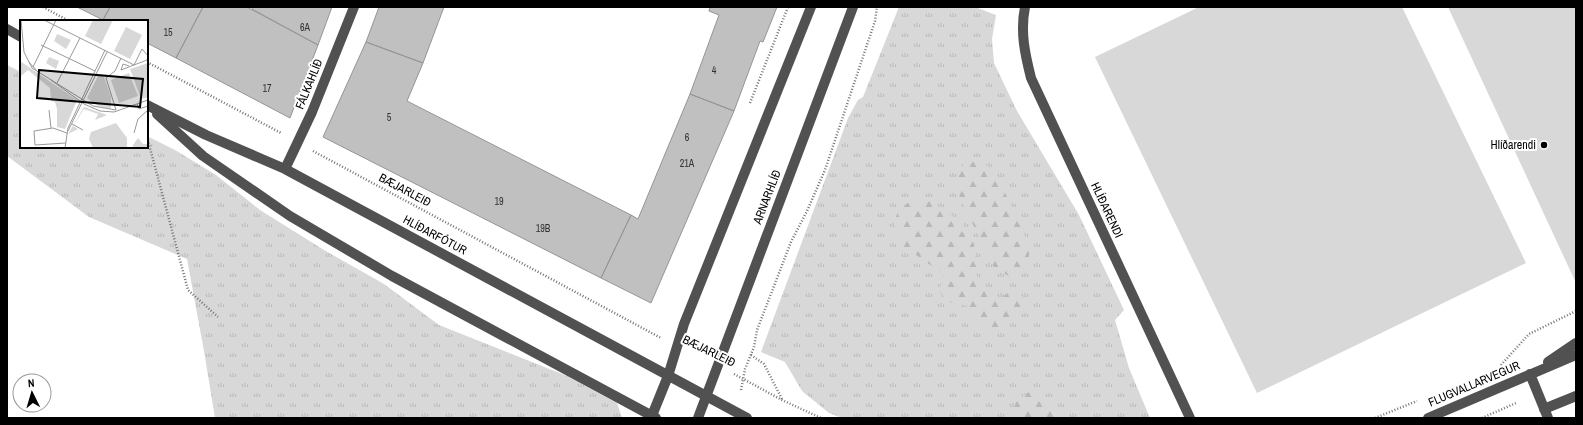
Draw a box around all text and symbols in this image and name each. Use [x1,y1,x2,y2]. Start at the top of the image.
inset map [20,20,148,148]
house number: 6A [300,21,311,34]
house number: 15 [163,26,173,39]
street label: FÁLKAHLÍÐ [292,56,326,112]
house number: 4 [712,64,717,77]
house number: 17 [262,82,272,95]
house number: 5 [387,111,392,124]
house number: 6 [685,131,690,144]
place label: Hlíðarendi [1491,137,1536,153]
marker: Hlíðarendi [1539,140,1549,150]
house number: 21A [680,157,695,170]
street label: ARNARHLÍÐ [749,168,785,227]
street label: BÆJARLEIÐ [376,170,434,210]
street label: HLÍÐARENDI [1087,180,1127,240]
house number: 19 [494,195,504,208]
street label: HLÍÐARFÓTUR [400,212,470,258]
house number: 19B [536,222,551,235]
street label: BÆJARLEIÐ [680,331,738,371]
street label: FLUGVALLARVEGUR [1426,357,1522,411]
north arrow [12,373,52,413]
text: N [27,376,35,390]

